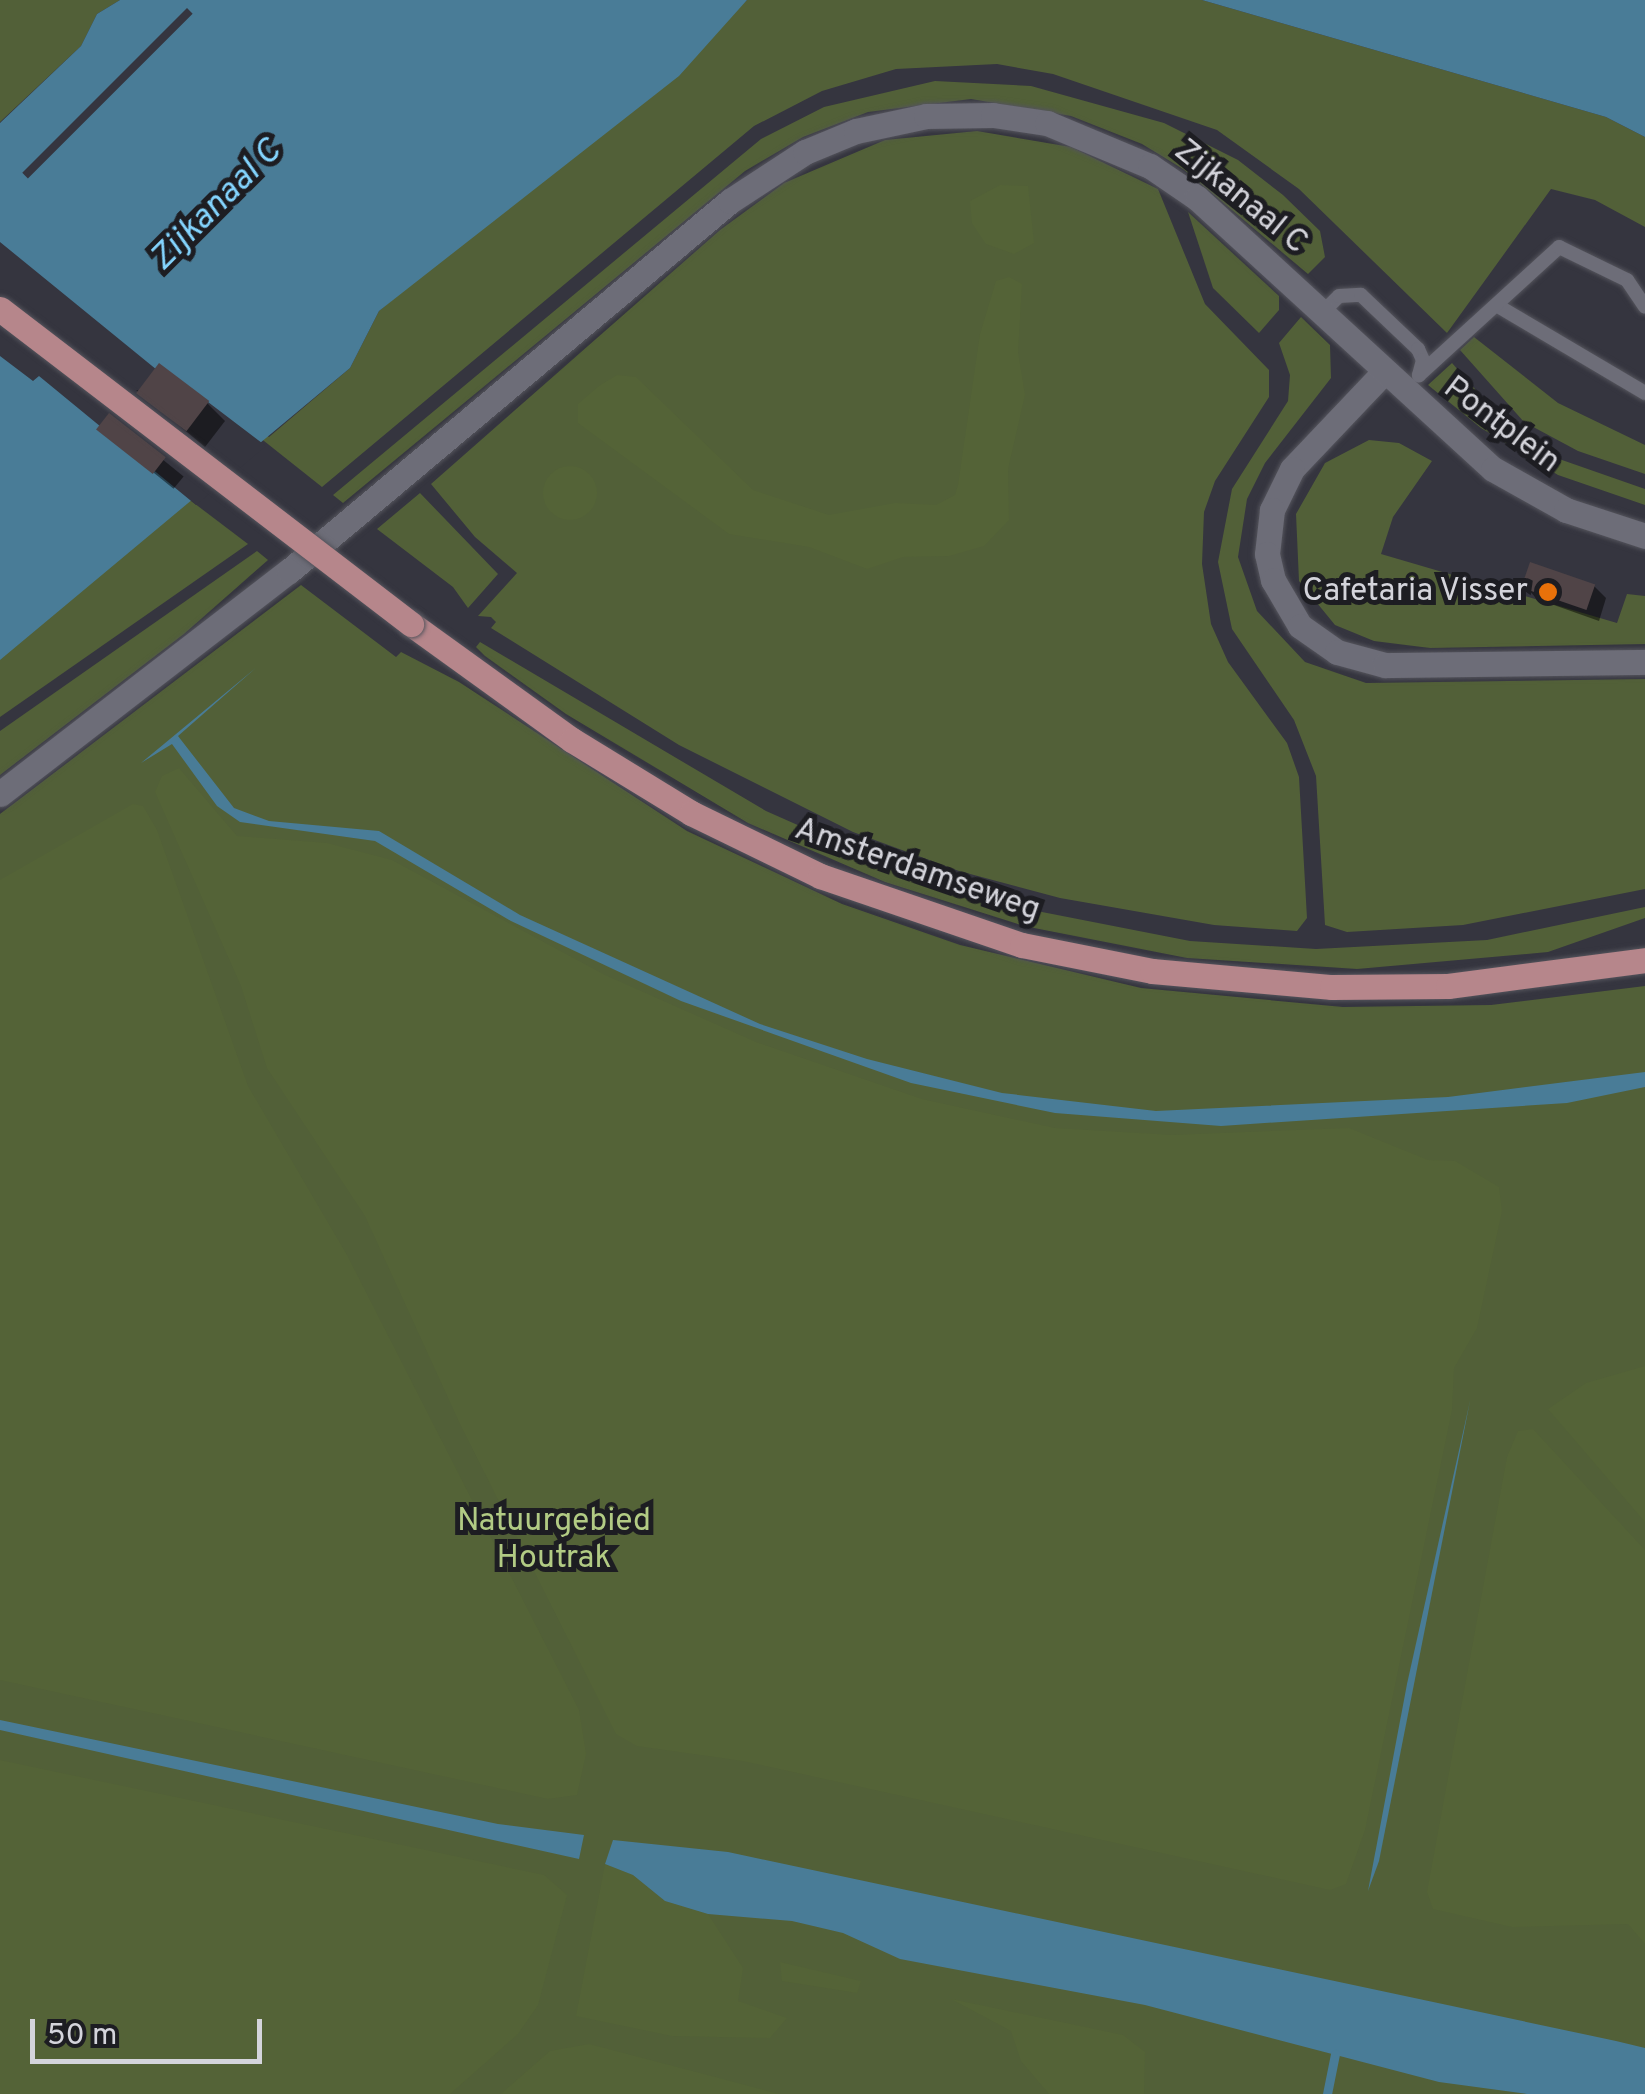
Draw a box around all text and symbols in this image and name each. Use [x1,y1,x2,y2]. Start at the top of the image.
water label: Zijkanaal C [142,132,290,280]
street label: Zijkanaal C [1166,133,1314,263]
street label: Pontplein [1435,370,1567,482]
place label: Cafetaria Visser [1301,573,1528,611]
marker: Cafetaria Visser [1537,581,1559,603]
street label: Amsterdamseweg [789,811,1045,931]
park label: Natuurgebied Houtrak [457,1504,651,1579]
scale bar [35,1999,268,2061]
text: 50 m [47,2018,117,2055]

